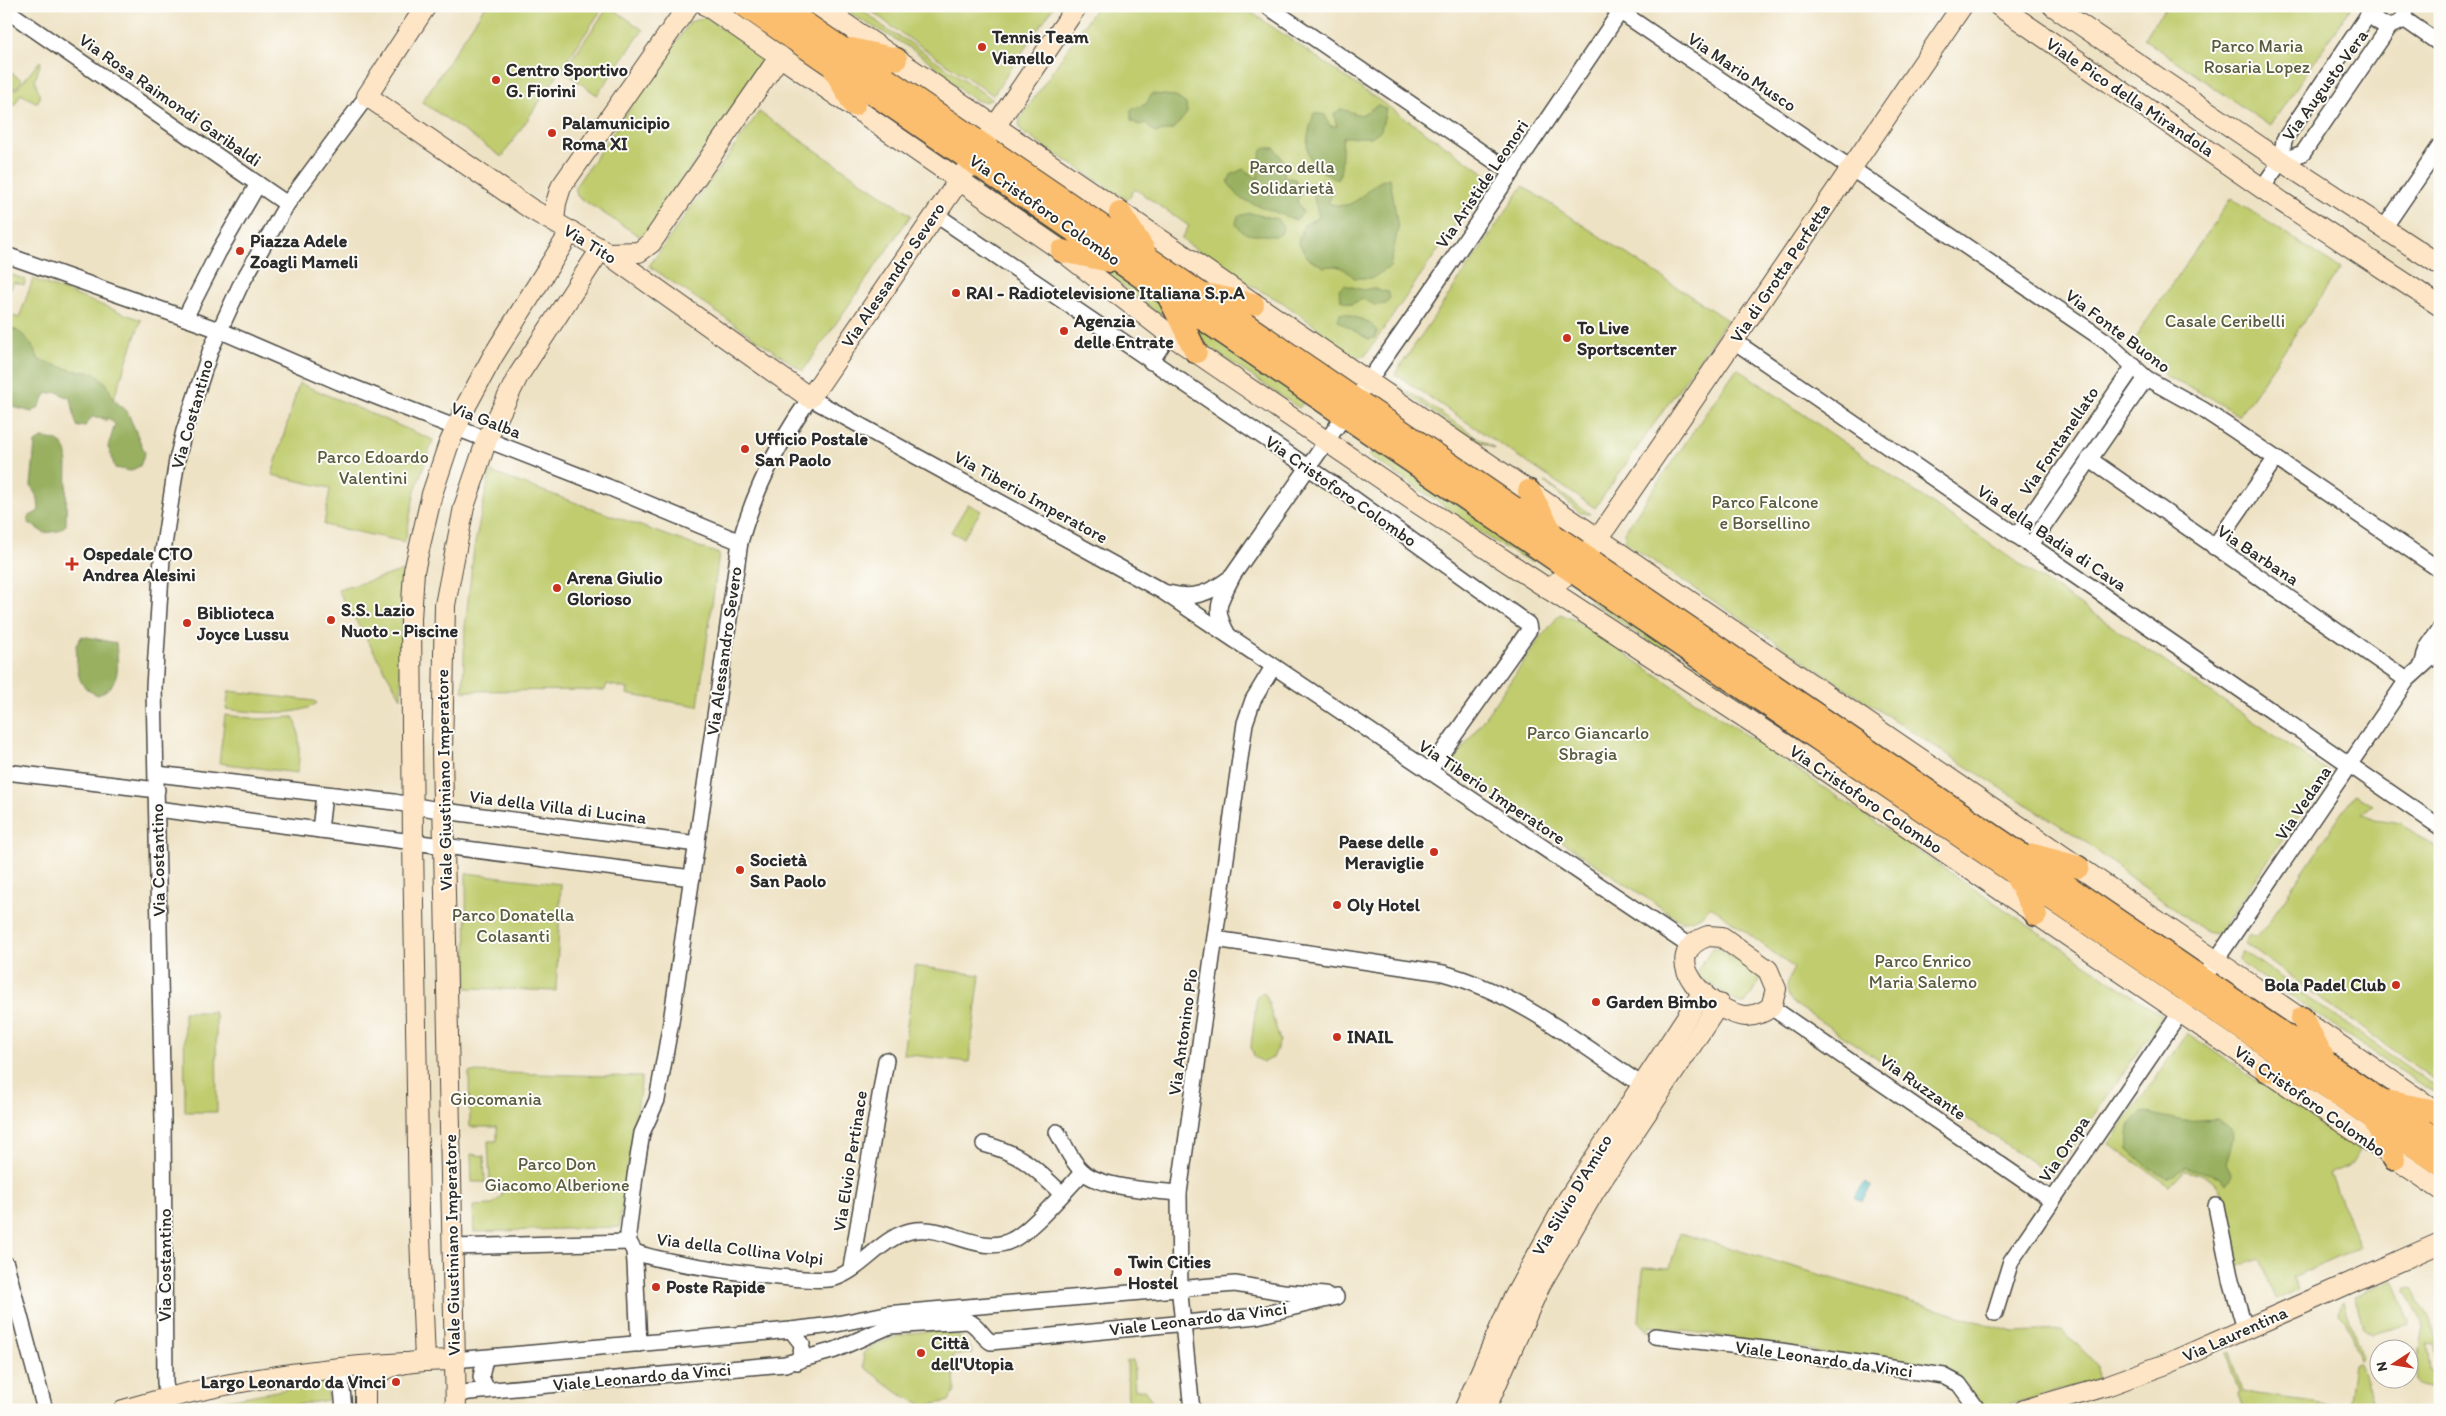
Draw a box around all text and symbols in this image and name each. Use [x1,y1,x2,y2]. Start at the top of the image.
street label: Via Augusto Vera [2277,24,2373,145]
place label: Tennis Team Vianello [991,26,1090,69]
street label: Via Mario Musco [1683,27,1801,117]
street label: Via Rosa Raimondi Garibaldi [75,29,265,171]
street label: Viale Pico della Mirandola [2042,32,2219,162]
park label: Parco Maria Rosaria Lopez [2204,35,2311,78]
marker: Tennis Team Vianello [976,41,988,53]
place label: Centro Sportivo G. Fiorini [506,59,628,102]
marker: Centro Sportivo G. Fiorini [490,74,502,86]
place label: Palamunicipio Roma XI [562,112,670,155]
street label: Via Aristide Leonori [1431,115,1533,253]
marker: Palamunicipio Roma XI [546,127,558,139]
street label: Via Cristoforo Colombo [965,149,1125,271]
park label: Parco della Solidarietà [1249,156,1335,199]
street label: Via Alessandro Severo [836,198,950,352]
street label: Via di Grotta Perfetta [1725,199,1835,347]
street label: Via Tito [559,219,621,269]
place label: Piazza Adele Zoagli Mameli [250,230,358,273]
marker: Piazza Adele Zoagli Mameli [234,245,246,257]
place label: RAI - Radiotelevisione Italiana S.p.A [966,282,1245,304]
street label: Via Fonte Buono [2061,284,2175,378]
marker: RAI - Radiotelevisione Italiana S.p.A [950,287,962,299]
place label: Agenzia delle Entrate [1073,310,1174,353]
park label: Casale Ceribelli [2165,310,2285,332]
place label: To Live Sportscenter [1576,317,1678,360]
marker: Agenzia delle Entrate [1058,325,1070,337]
marker: To Live Sportscenter [1561,332,1573,344]
street label: Via Costantino [166,357,218,471]
street label: Via Fontanellato [2014,382,2104,500]
street label: Via Galba [448,397,525,444]
place label: Ufficio Postale San Paolo [755,428,869,471]
street label: Via Cristoforo Colombo [1261,430,1421,552]
marker: Ufficio Postale San Paolo [739,443,751,455]
park label: Parco Edoardo Valentini [317,446,429,489]
street label: Via Tiberio Imperatore [950,446,1112,548]
street label: Via della Badia di Cava [1973,480,2131,597]
park label: Parco Falcone e Borsellino [1711,491,1819,534]
street label: Via Barbana [2213,520,2303,590]
place label: Ospedale CTO Andrea Alesini [82,543,196,586]
marker: Ospedale CTO Andrea Alesini [65,557,79,571]
street label: Via Alessandro Severo [701,565,747,737]
place label: Arena Giulio Glorioso [566,567,663,610]
marker: Arena Giulio Glorioso [551,582,563,594]
place label: S.S. Lazio Nuoto - Piscine [341,599,458,642]
place label: Biblioteca Joyce Lussu [196,602,289,645]
marker: S.S. Lazio Nuoto - Piscine [325,614,337,626]
marker: Biblioteca Joyce Lussu [181,617,193,629]
street label: Viale Giustiniano Imperatore [431,669,457,891]
park label: Parco Giancarlo Sbragia [1527,722,1649,765]
street label: Via Tiberio Imperatore [1414,735,1570,849]
street label: Via Cristoforo Colombo [1785,740,1947,858]
street label: Via Vedana [2270,761,2336,844]
street label: Via della Villa di Lucina [468,785,649,829]
street label: Via Costantino [146,803,170,917]
place label: Paese delle Meraviglie [1339,831,1424,874]
marker: Paese delle Meraviglie [1428,846,1440,858]
place label: Società San Paolo [750,849,826,892]
marker: Società San Paolo [734,864,746,876]
place label: Oly Hotel [1347,894,1421,916]
marker: Oly Hotel [1331,899,1343,911]
park label: Parco Donatella Colasanti [452,904,575,947]
park label: Parco Enrico Maria Salerno [1869,950,1977,993]
street label: Via Antonino Pio [1163,967,1203,1097]
place label: Bola Padel Club [2264,974,2386,996]
marker: Bola Padel Club [2390,979,2402,991]
place label: Garden Bimbo [1606,991,1717,1013]
marker: Garden Bimbo [1590,996,1602,1008]
place label: INAIL [1347,1026,1394,1048]
marker: INAIL [1331,1031,1343,1043]
street label: Via Cristoforo Colombo [2230,1040,2390,1162]
street label: Via Ruzzante [1875,1049,1971,1125]
park label: Giocomania [450,1088,543,1110]
street label: Via Elvio Pertinace [828,1089,872,1233]
street label: Via Oropa [2034,1111,2095,1187]
street label: Via Silvio D'Amico [1527,1130,1617,1260]
street label: Viale Giustiniano Imperatore [439,1134,465,1356]
park label: Parco Don Giacomo Alberione [484,1153,630,1196]
street label: Via Costantino [154,1208,176,1322]
street label: Via della Collina Volpi [655,1228,825,1270]
place label: Twin Cities Hostel [1127,1251,1211,1294]
marker: Twin Cities Hostel [1112,1266,1124,1278]
place label: Poste Rapide [666,1276,766,1298]
marker: Poste Rapide [650,1281,662,1293]
street label: Viale Leonardo da Vinci [1108,1297,1288,1341]
street label: Via Laurentina [2179,1301,2292,1367]
place label: Città dell'Utopia [931,1332,1014,1375]
street label: Viale Leonardo da Vinci [1734,1336,1914,1382]
north arrow [2368,1338,2418,1388]
marker: Città dell'Utopia [915,1347,927,1359]
street label: Viale Leonardo da Vinci [552,1358,732,1396]
text: N [2372,1360,2391,1373]
place label: Largo Leonardo da Vinci [201,1371,386,1393]
marker: Largo Leonardo da Vinci [390,1376,402,1388]

